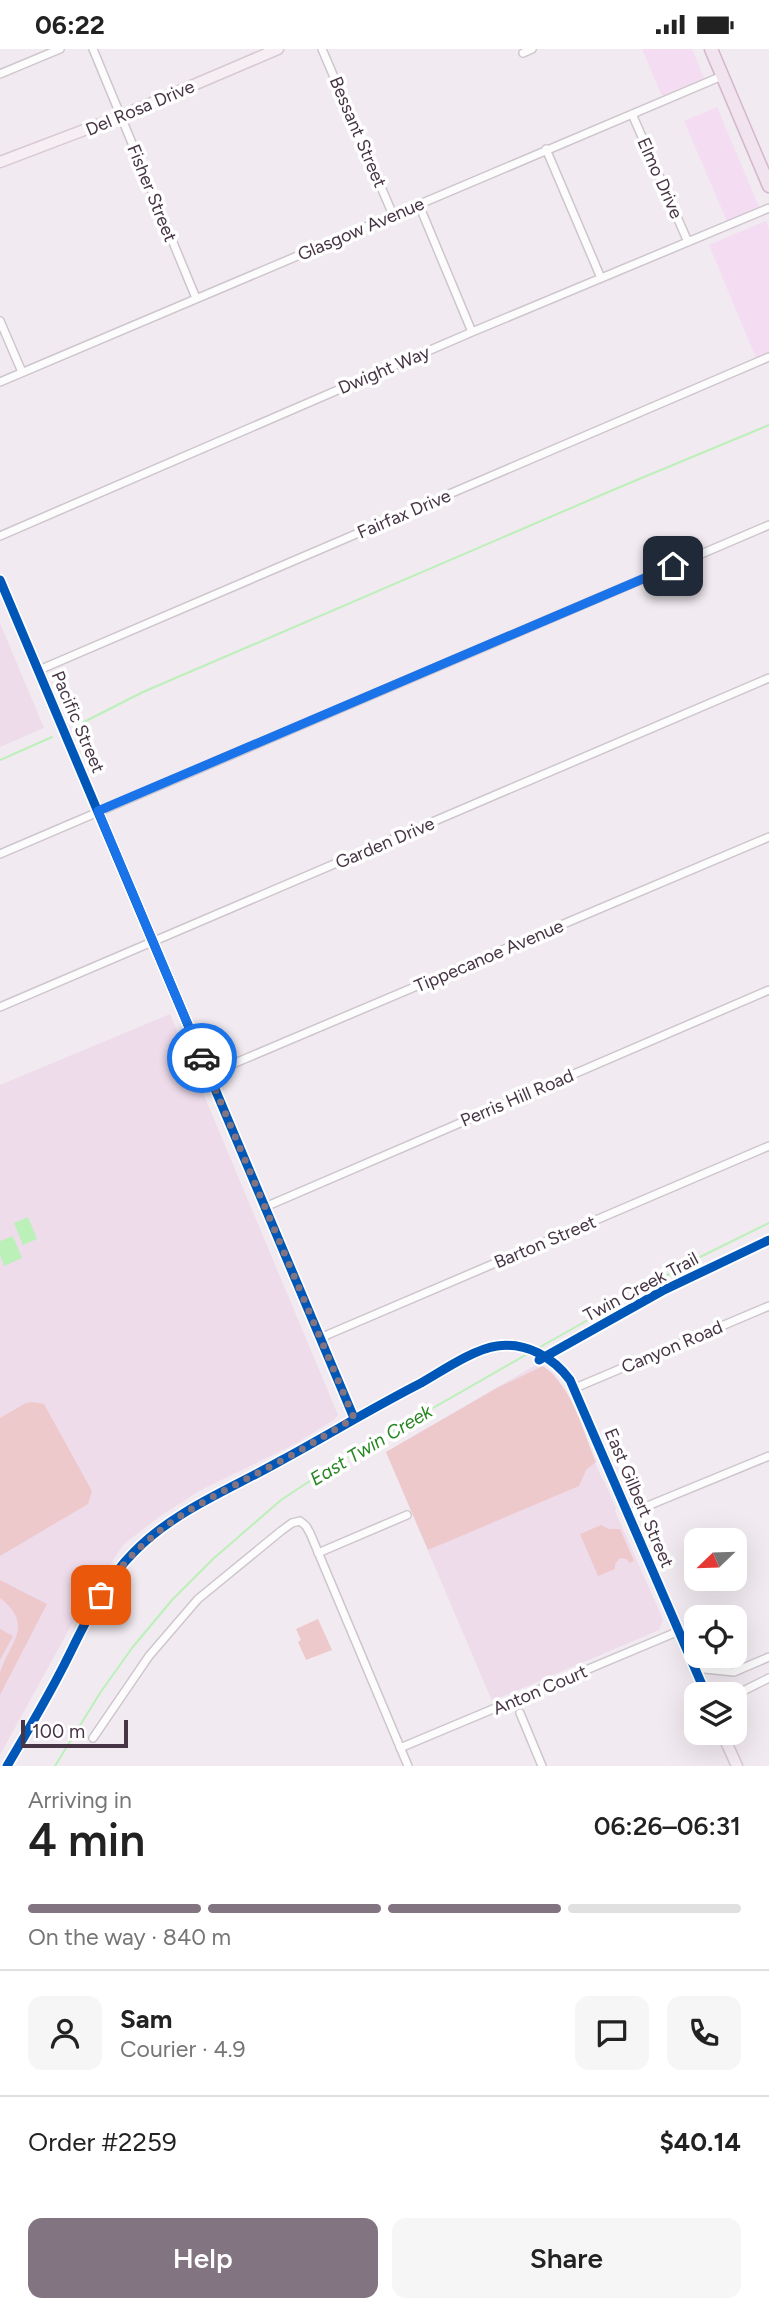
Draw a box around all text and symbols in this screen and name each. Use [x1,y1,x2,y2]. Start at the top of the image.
text: 06:22 [35,9,105,41]
street label: Bessant Street [325,73,391,191]
street label: Del Rosa Drive [82,75,198,141]
street label: Elmo Drive [632,134,688,222]
street label: Fisher Street [122,141,182,245]
street label: Glasgow Avenue [294,192,428,266]
street label: Dwight Way [335,341,434,399]
street label: Fairfax Drive [354,484,454,544]
pin [643,536,703,596]
icon: home [654,547,692,585]
street label: Pacific Street [47,668,109,777]
street label: Garden Drive [332,812,438,874]
street label: Tippecanoe Avenue [411,915,567,997]
courier [167,1023,237,1093]
icon: car [183,1039,221,1077]
street label: Perris Hill Road [457,1064,577,1132]
street label: Barton Street [491,1211,599,1273]
street label: Twin Creek Trail [580,1247,702,1327]
street label: Canyon Road [618,1316,726,1378]
water label: East Twin Creek [306,1399,437,1491]
street label: East Gilbert Street [600,1425,678,1571]
north arrow [684,1528,747,1591]
map controls [684,1528,747,1745]
pin [71,1565,131,1625]
icon: bag [82,1576,120,1614]
button: locate [684,1605,747,1668]
street label: Anton Court [490,1660,591,1720]
button: layers [684,1682,747,1745]
scale bar [21,1717,128,1749]
text: 100 m [32,1720,85,1743]
text: Arriving in [28,1786,132,1814]
text: 06:26–06:31 [594,1810,741,1842]
text: 4 min [28,1812,145,1868]
text: On the way · 840 m [28,1923,231,1951]
button: person [28,1996,102,2070]
button: chat [575,1996,649,2070]
button: phone [667,1996,741,2070]
text: Sam [120,2003,172,2035]
text: Courier · 4.9 [120,2035,246,2063]
text: Order #2259 [28,2126,177,2158]
text: $40.14 [659,2126,741,2158]
button: Help [28,2218,378,2298]
button: Share [392,2218,741,2298]

